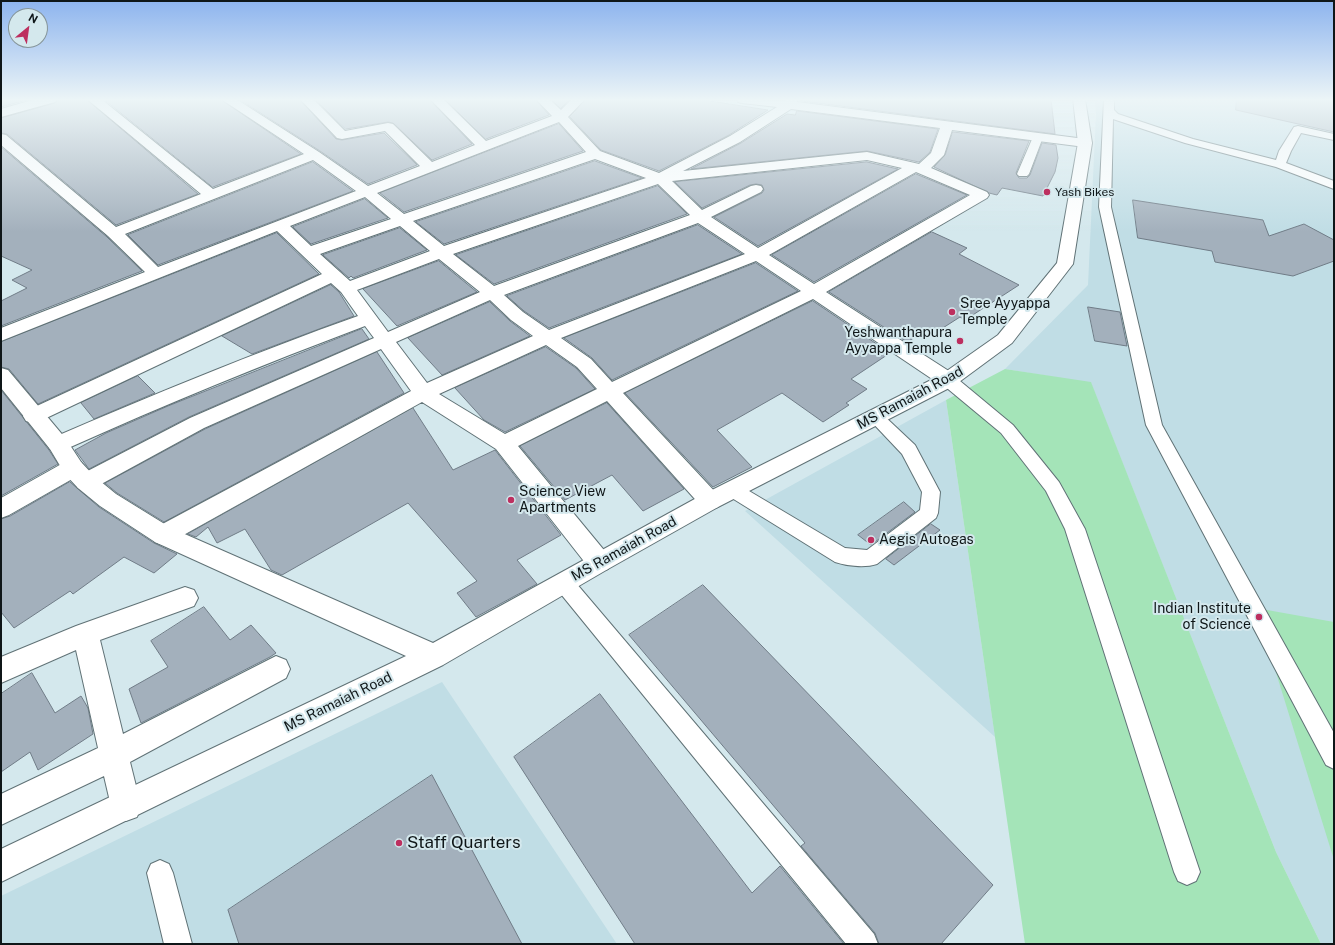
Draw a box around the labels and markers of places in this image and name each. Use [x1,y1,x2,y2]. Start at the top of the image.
place label: Yash Bikes [1055,185,1114,199]
marker: Yash Bikes [1042,187,1052,197]
place label: Sree Ayyappa Temple [960,296,1050,328]
marker: Sree Ayyappa Temple [947,307,957,317]
place label: Yeshwanthapura Ayyappa Temple [845,325,952,358]
marker: Yeshwanthapura Ayyappa Temple [955,336,965,346]
place label: Science View Apartments [519,484,606,516]
marker: Science View Apartments [506,495,516,505]
place label: Aegis Autogas [879,532,974,548]
marker: Aegis Autogas [866,535,876,545]
place label: Indian Institute of Science [1153,601,1251,634]
marker: Indian Institute of Science [1254,612,1264,622]
place label: Staff Quarters [407,833,520,853]
marker: Staff Quarters [394,838,404,848]

